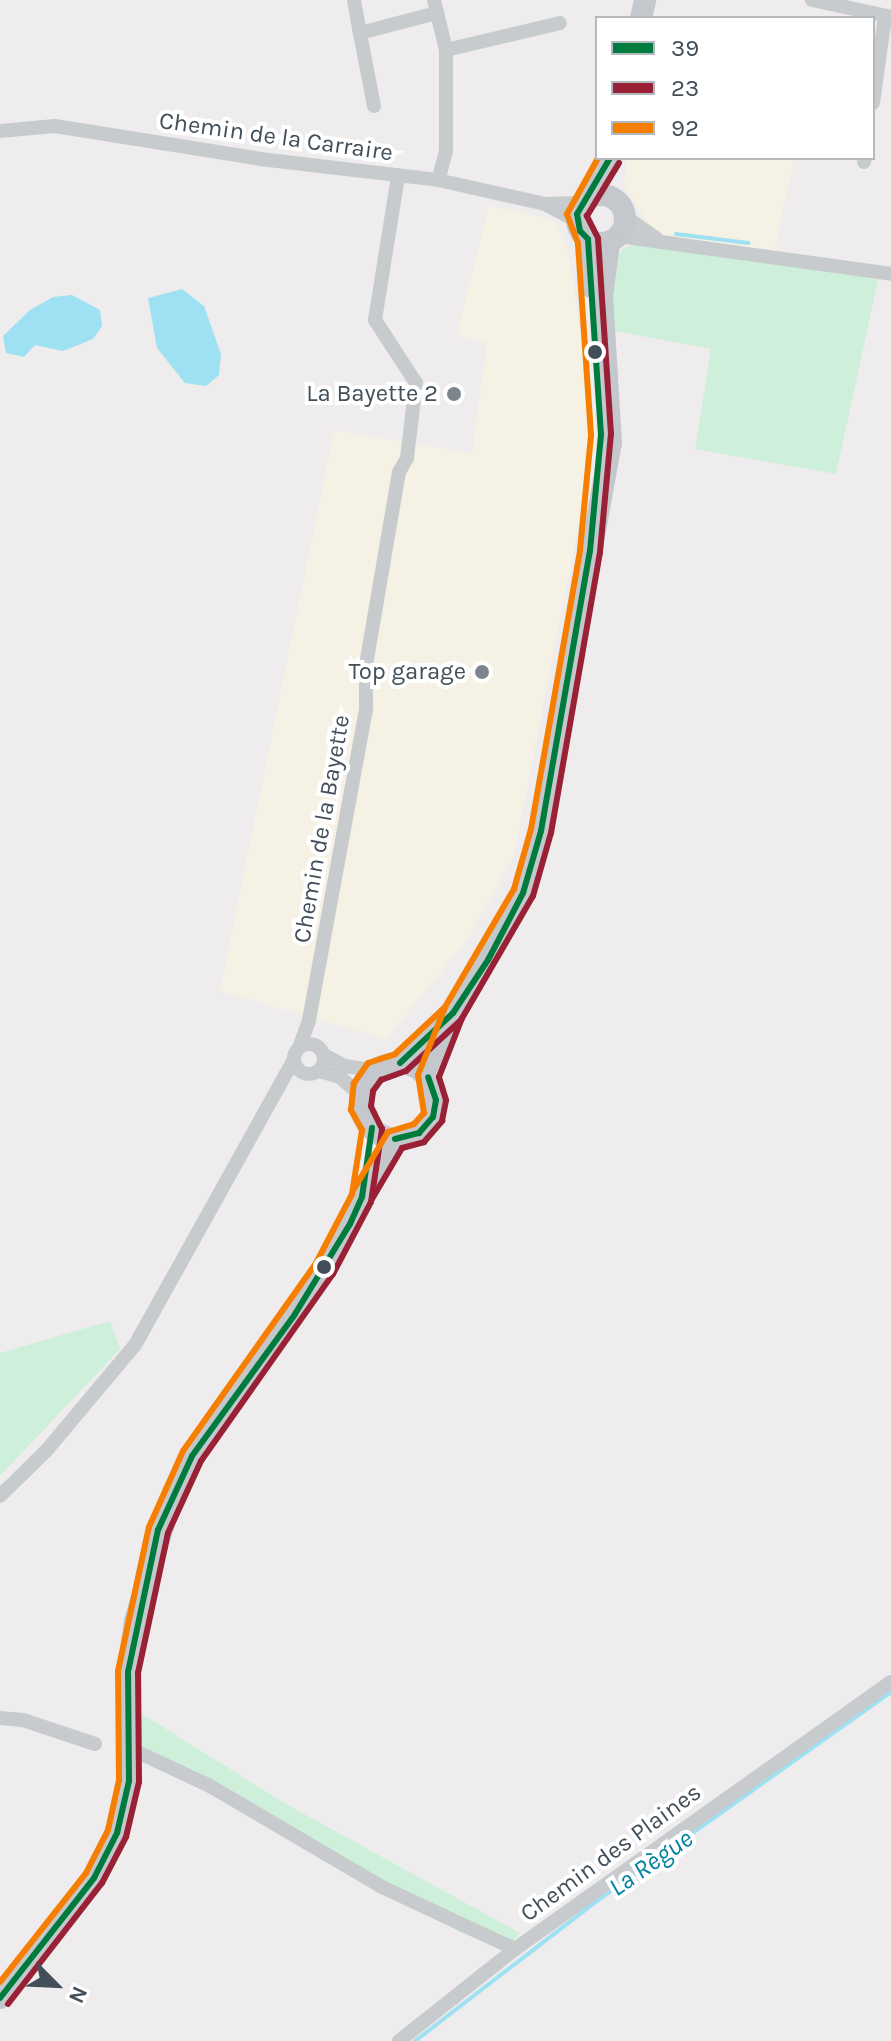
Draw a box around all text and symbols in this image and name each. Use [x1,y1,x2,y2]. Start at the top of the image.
legend [595,16,875,160]
text: 39 [671,34,699,62]
text: 23 [671,74,699,102]
street label: Chemin de la Carraire [157,106,395,168]
text: 92 [671,114,699,142]
unlabelled marker [587,344,603,360]
place label: La Bayette 2 [306,380,438,408]
marker: La Bayette 2 [445,385,463,403]
place label: Top garage [349,658,466,686]
marker: Top garage [473,663,491,681]
street label: Chemin de la Bayette [288,713,356,945]
unlabelled marker [316,1259,332,1275]
street label: Chemin des Plaines [515,1778,707,1928]
water label: La Règue [603,1823,699,1903]
north arrow [16,1945,96,2025]
text: N [63,1982,93,2007]

